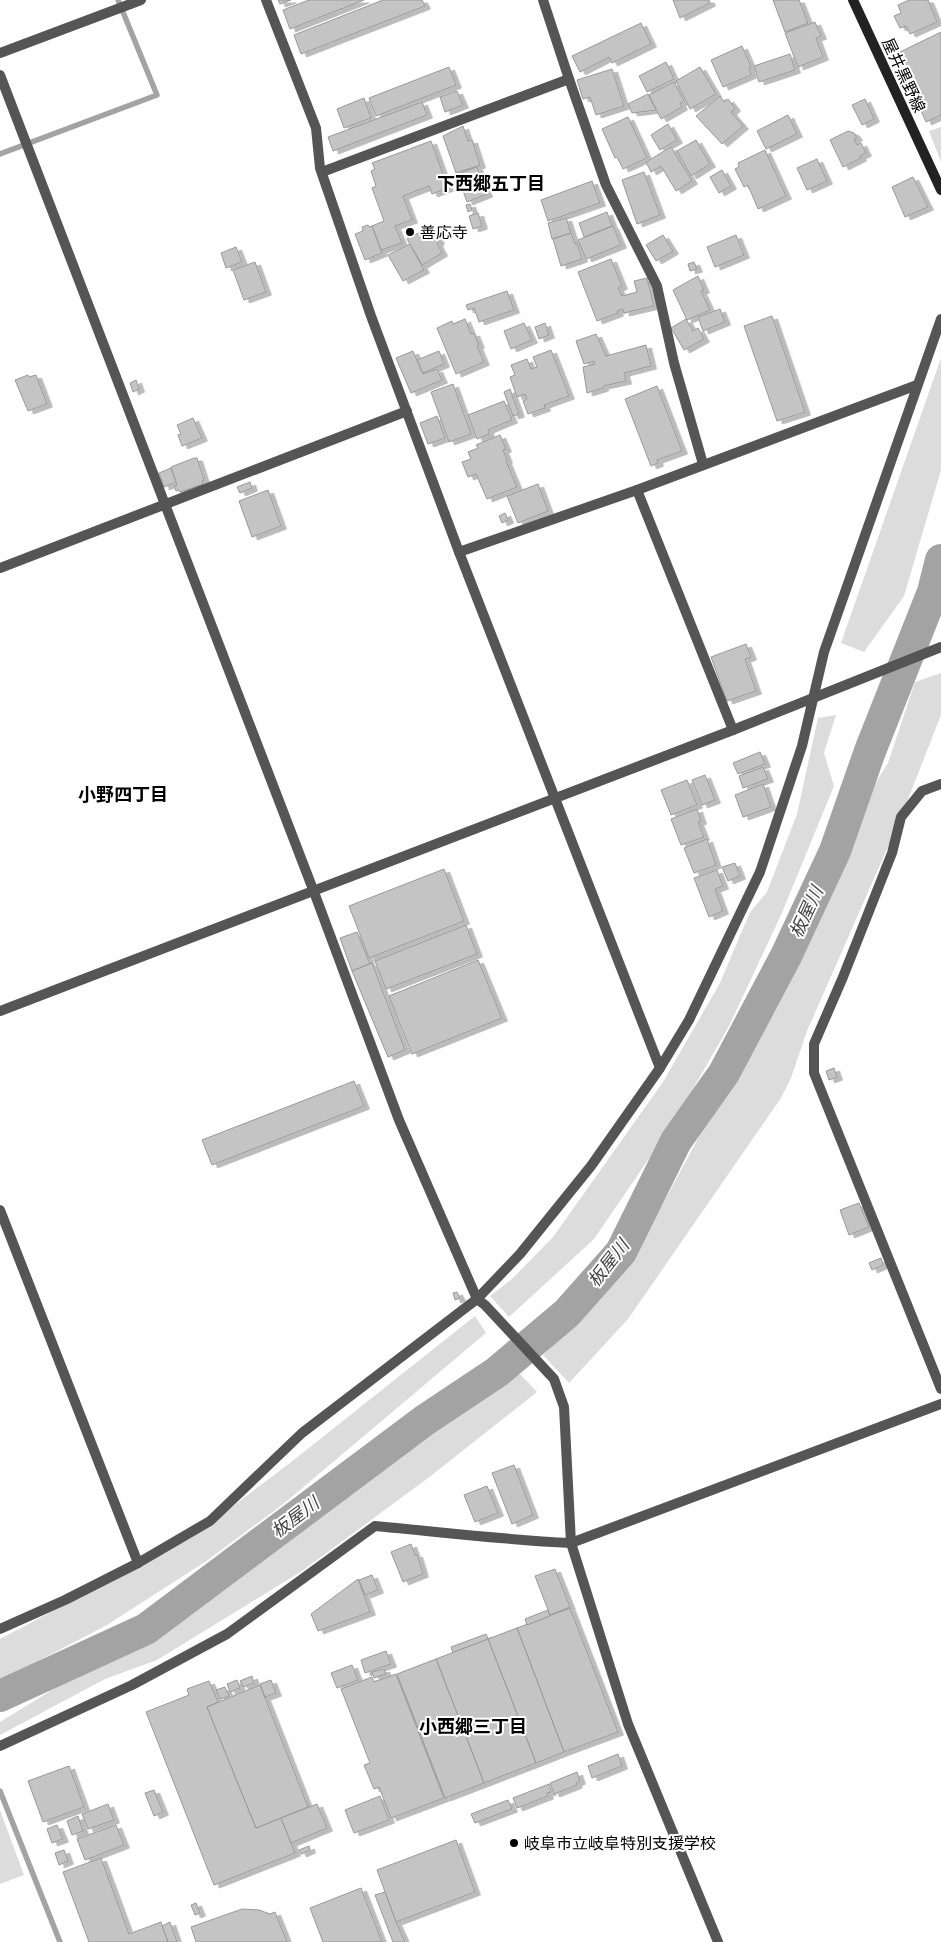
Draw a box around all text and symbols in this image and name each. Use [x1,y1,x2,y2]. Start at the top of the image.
street label: 屋井黒野線 [878,35,930,115]
district label: 下西郷五丁目 [437,172,545,195]
place label: 善応寺 [420,222,468,242]
marker: 善応寺 [404,226,416,238]
district label: 小野四丁目 [78,783,168,806]
water label: 板屋川 [784,881,829,941]
water label: 板屋川 [582,1233,635,1291]
water label: 板屋川 [267,1490,325,1542]
district label: 小西郷三丁目 [419,1715,527,1738]
place label: 岐阜市立岐阜特別支援学校 [524,1833,716,1853]
marker: 岐阜市立岐阜特別支援学校 [508,1837,520,1849]

